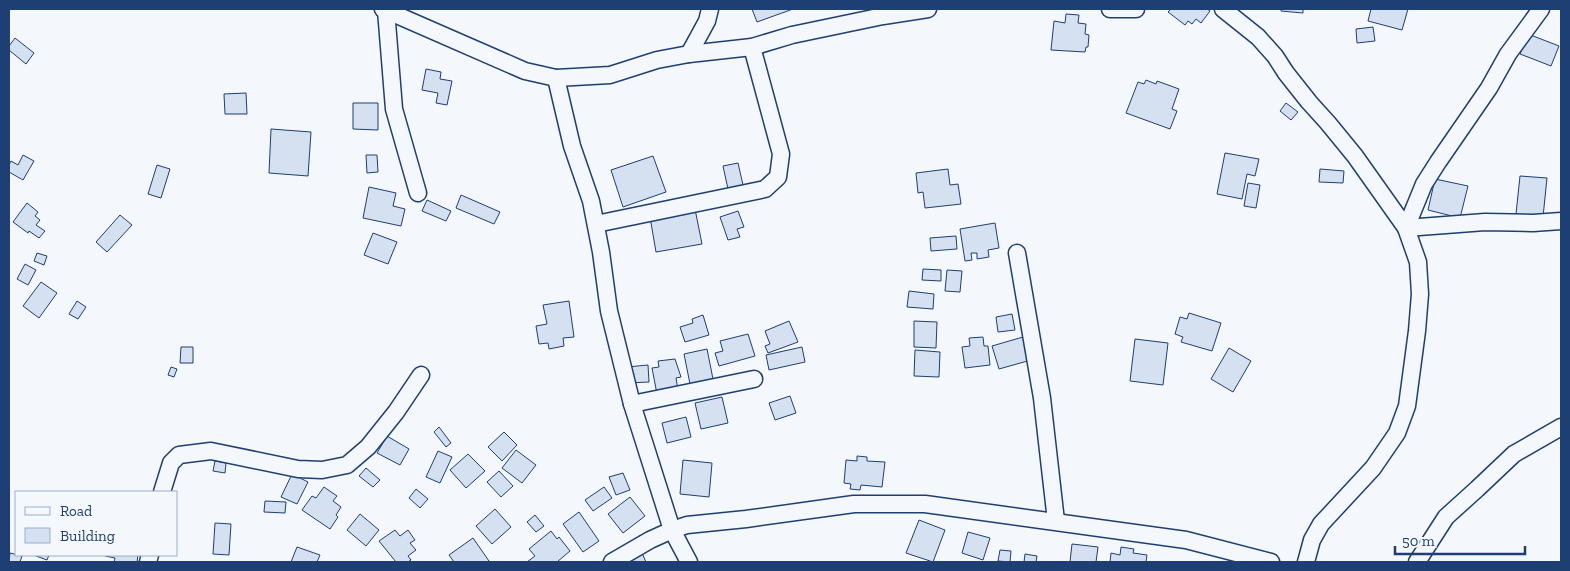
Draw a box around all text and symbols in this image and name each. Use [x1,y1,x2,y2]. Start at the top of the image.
legend [15,491,178,556]
text: Road [60,502,93,520]
scale bar [1395,524,1525,556]
text: Building [60,527,115,545]
text: 50 m [1402,532,1435,550]

